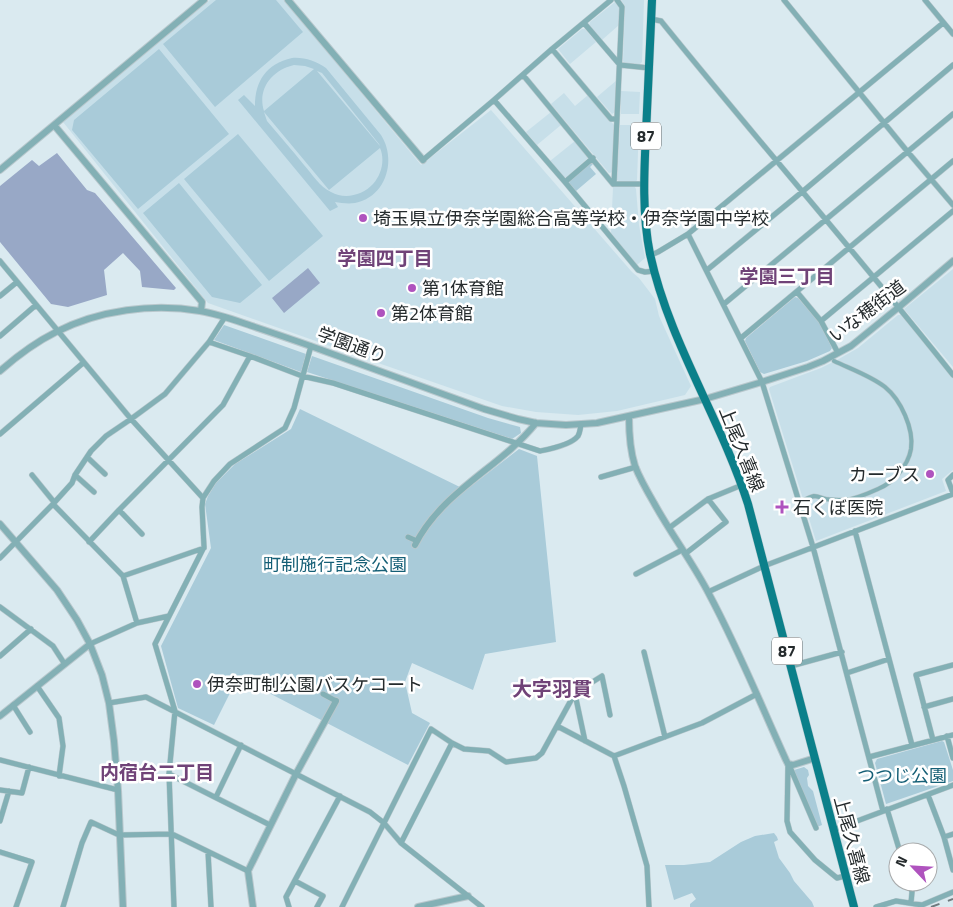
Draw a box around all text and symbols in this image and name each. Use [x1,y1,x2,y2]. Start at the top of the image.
road number: 87 [631,122,661,150]
place label: 埼玉県立伊奈学園総合高等学校・伊奈学園中学校 [373,205,769,232]
marker: 埼玉県立伊奈学園総合高等学校・伊奈学園中学校 [357,212,369,224]
district label: 学園四丁目 [337,243,433,272]
district label: 学園三丁目 [739,261,835,290]
street label: いな穂街道 [823,273,911,349]
place label: 第1体育館 [422,275,504,302]
marker: 第1体育館 [406,282,418,294]
place label: 第2体育館 [391,300,473,327]
marker: 第2体育館 [375,307,387,319]
street label: 学園通り [314,320,390,370]
street label: 上尾久喜線 [713,402,771,496]
place label: カーブス [849,461,920,488]
marker: カーブス [924,468,936,480]
place label: 石くぼ医院 [793,494,883,521]
marker: 石くぼ医院 [775,500,789,514]
park label: 町制施行記念公園 [263,551,407,578]
road number: 87 [772,637,802,664]
place label: 伊奈町制公園バスケコート [207,671,423,698]
district label: 大字羽貫 [512,673,592,704]
marker: 伊奈町制公園バスケコート [191,678,203,690]
district label: 内宿台二丁目 [100,757,214,786]
park label: つつじ公園 [857,762,947,789]
street label: 上尾久喜線 [827,793,877,887]
north arrow [888,842,938,892]
text: N [889,852,912,870]

